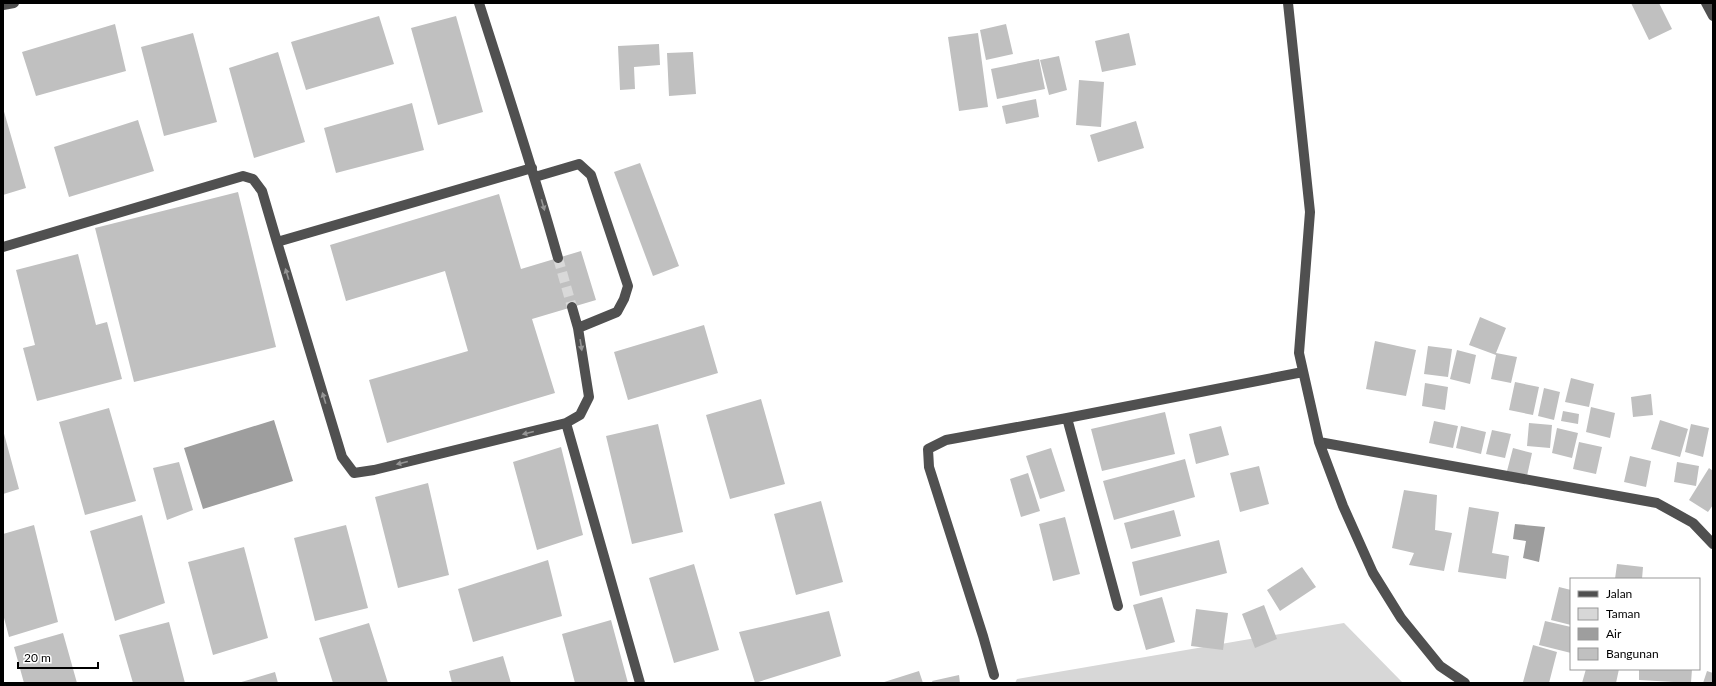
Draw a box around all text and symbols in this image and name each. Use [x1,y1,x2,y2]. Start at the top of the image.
one-way arrow [540,199,546,211]
one-way arrow [284,268,290,280]
one-way arrow [578,339,584,351]
one-way arrow [321,392,327,404]
one-way arrow [522,430,534,436]
one-way arrow [396,461,408,467]
legend [1570,578,1700,670]
text: Jalan [1606,586,1632,601]
text: Taman [1606,606,1640,621]
text: Air [1606,626,1622,641]
scale bar [18,644,98,670]
text: Bangunan [1606,646,1659,661]
text: 20 m [24,650,51,665]

